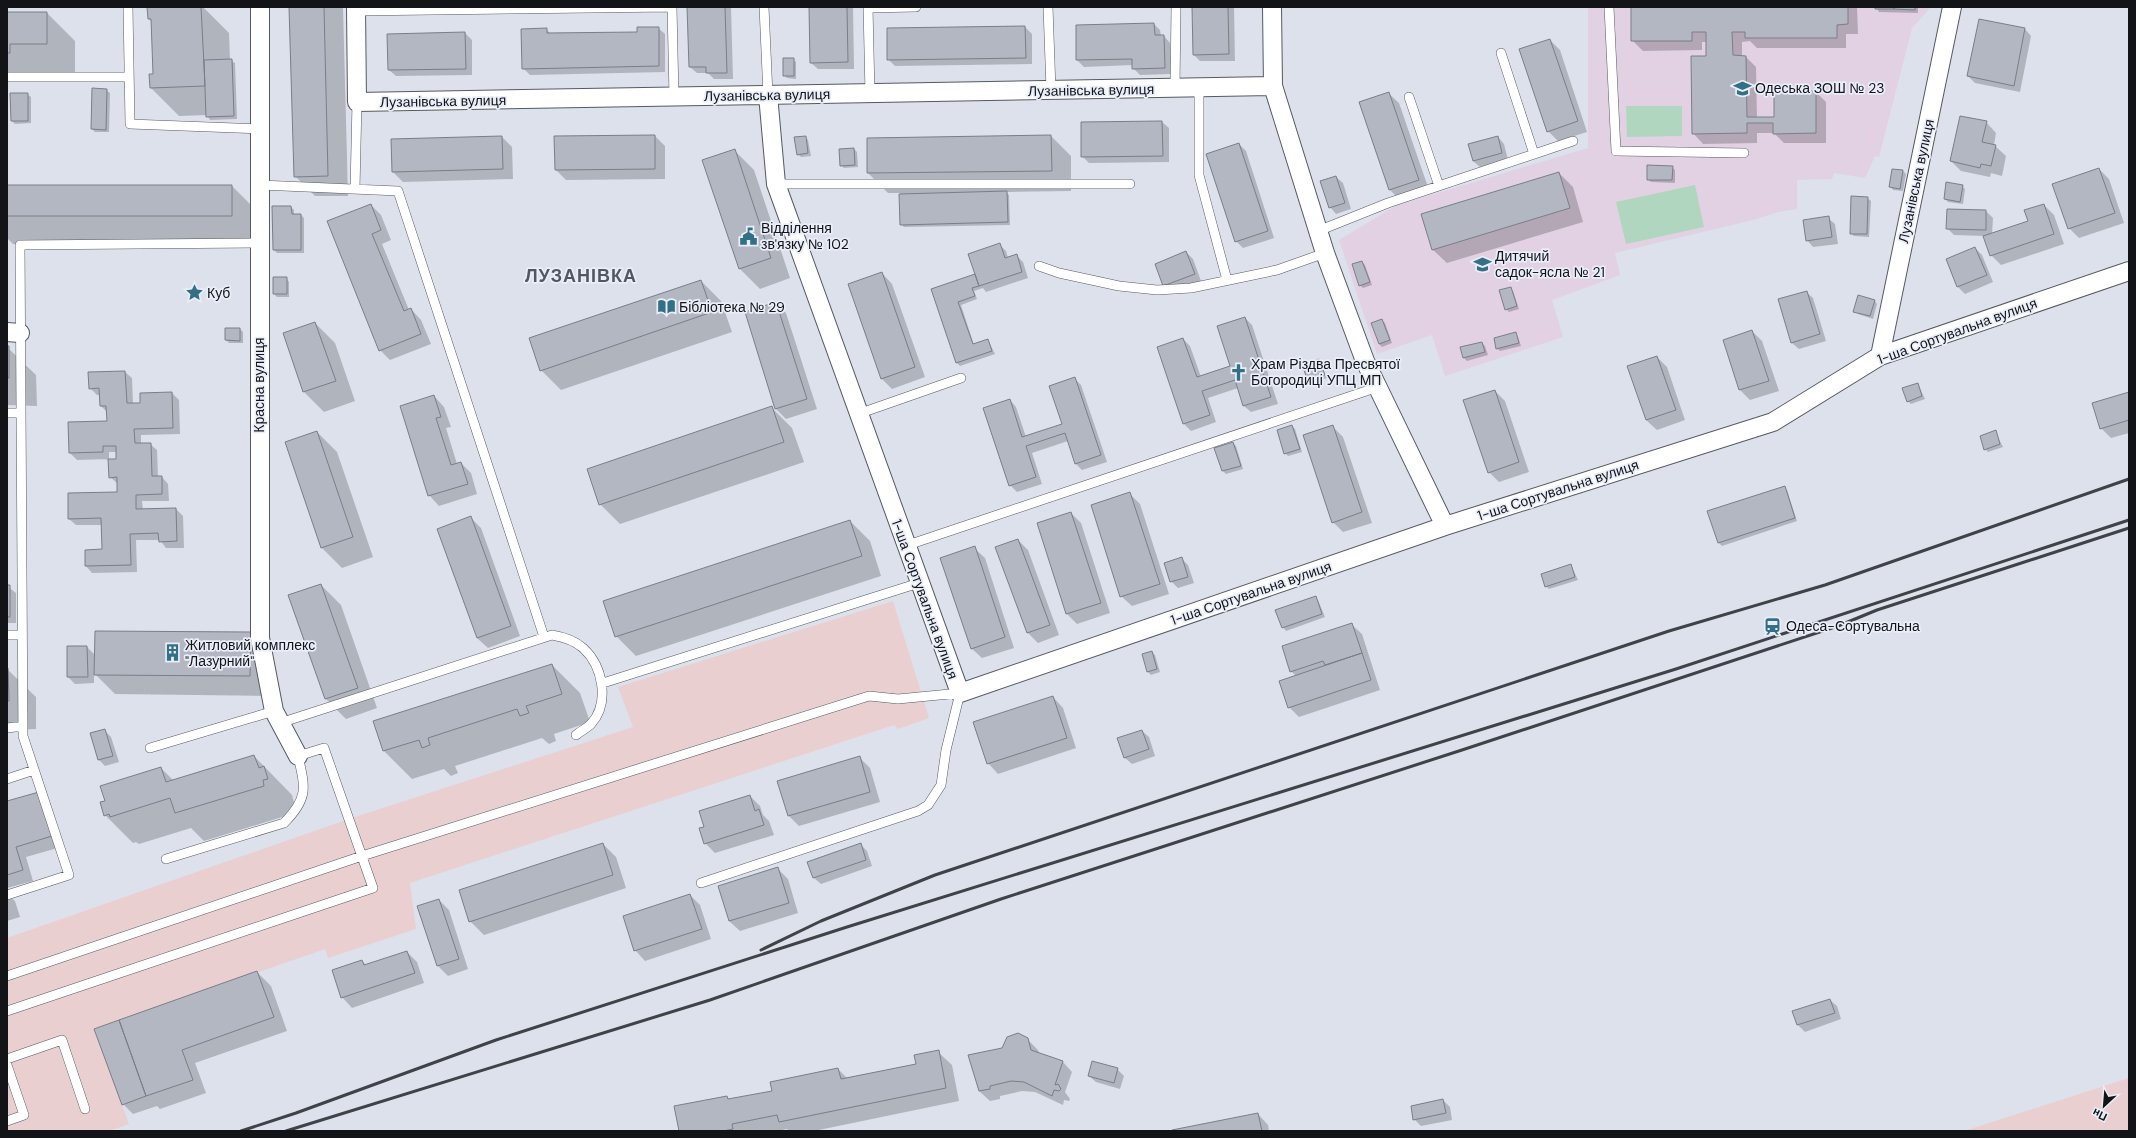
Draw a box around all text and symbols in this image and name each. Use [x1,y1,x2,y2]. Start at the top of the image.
school or university icon: Одеська ЗОШ № 23 [1732,78,1752,98]
place label: Одеська ЗОШ № 23 [1755,79,1885,97]
street label: Лузанівська вулиця [1028,80,1154,100]
street label: Лузанівська вулиця [704,85,830,105]
street label: Лузанівська вулиця [380,91,506,111]
street label: Лузанівська вулиця [1894,117,1938,245]
place label: Відділення зв'язку № 102 [761,219,849,253]
public building icon: Відділення зв'язку № 102 [738,226,758,246]
place label: Дитячий садок-ясла № 21 [1495,247,1605,281]
school or university icon: Дитячий садок-ясла № 21 [1472,254,1492,274]
district label: ЛУЗАНІВКА [525,264,637,288]
place icon: Куб [184,283,204,303]
place label: Куб [207,284,230,302]
street label: 1-ша Сортувальна вулиця [1875,294,2039,368]
library icon: Бібліотека № 29 [656,297,676,317]
place label: Бібліотека № 29 [679,298,785,316]
street label: Красна вулиця [250,337,268,433]
place label: Храм Різдва Пресвятої Богородиці УПЦ МП [1251,355,1400,389]
church icon: Храм Різдва Пресвятої Богородиці УПЦ МП [1228,362,1248,382]
street label: 1-ша Сортувальна вулиця [1475,455,1641,525]
street label: 1-ша Сортувальна вулиця [888,517,962,681]
street label: 1-ша Сортувальна вулиця [1168,557,1334,629]
station icon: Одеса-Сортувальна [1763,616,1783,636]
place label: Одеса-Сортувальна [1786,617,1920,635]
place label: Житловий комплекс "Лазурний" [185,636,315,670]
building icon: Житловий комплекс "Лазурний" [162,643,182,663]
north arrow [2084,1086,2124,1126]
text: Пн [2090,1106,2109,1124]

